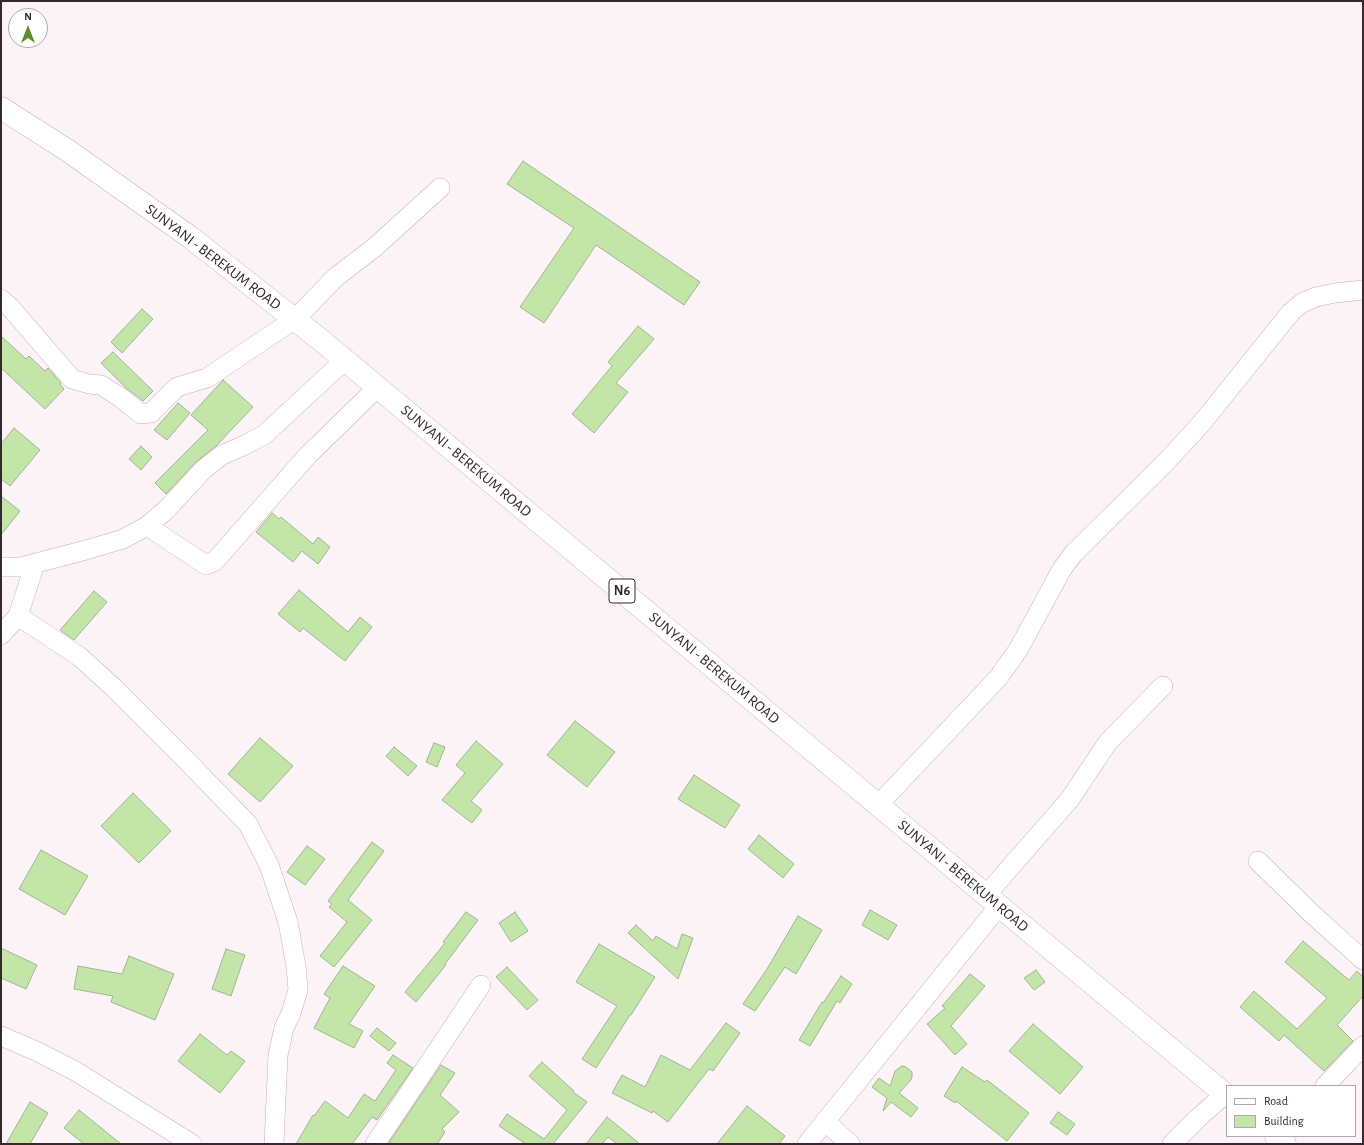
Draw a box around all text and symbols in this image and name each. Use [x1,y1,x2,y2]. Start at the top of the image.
north arrow [8,8,48,48]
text: N [24,11,32,22]
street label: SUNYANI - BEREKUM ROAD [142,200,284,314]
street label: SUNYANI - BEREKUM ROAD [397,401,535,521]
road number: N6 [609,579,635,603]
street label: SUNYANI - BEREKUM ROAD [645,608,783,728]
street label: SUNYANI - BEREKUM ROAD [894,816,1032,936]
legend [1226,1085,1356,1137]
text: Road [1264,1095,1288,1107]
text: Building [1264,1115,1304,1127]

